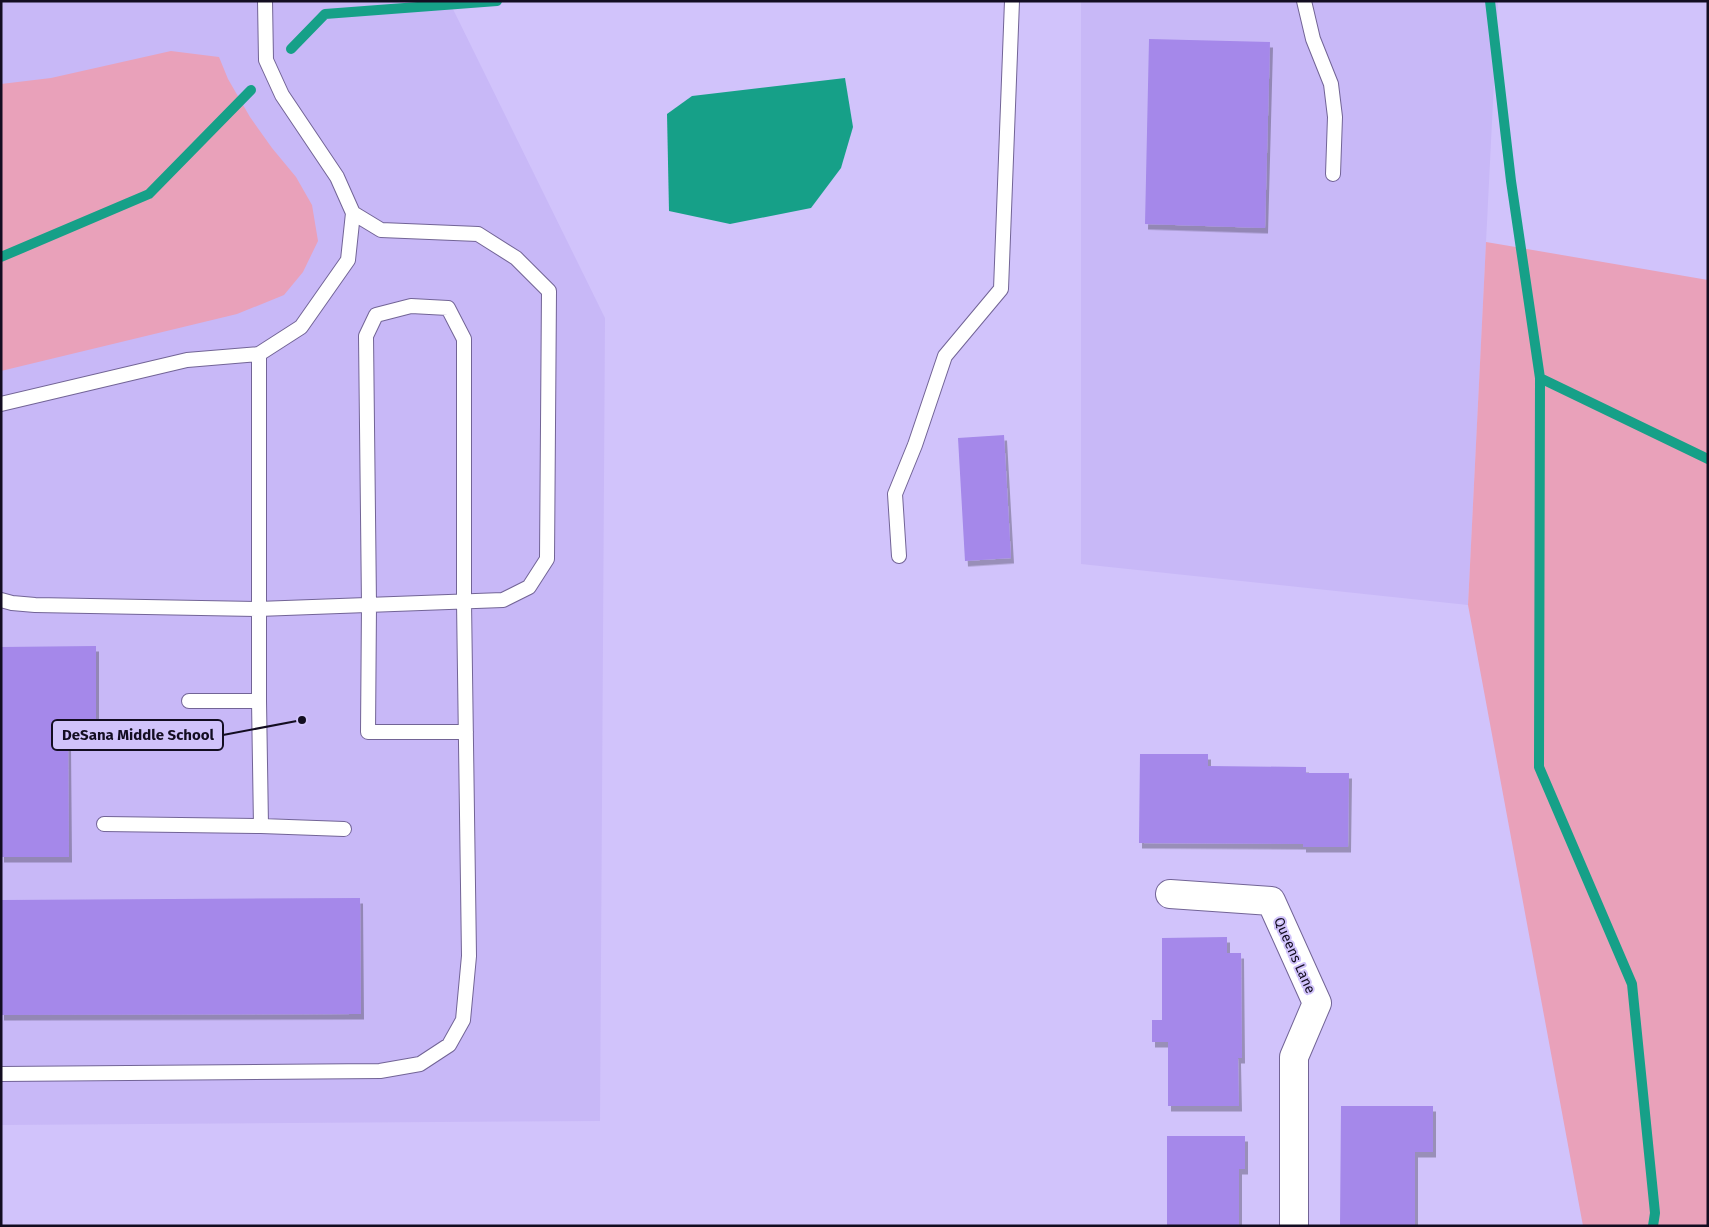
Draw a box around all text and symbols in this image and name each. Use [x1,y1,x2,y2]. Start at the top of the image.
callout: DeSana Middle School [52,720,223,750]
text: DeSana Middle School [62,726,214,744]
street label: Queens Lane [1270,914,1319,996]

